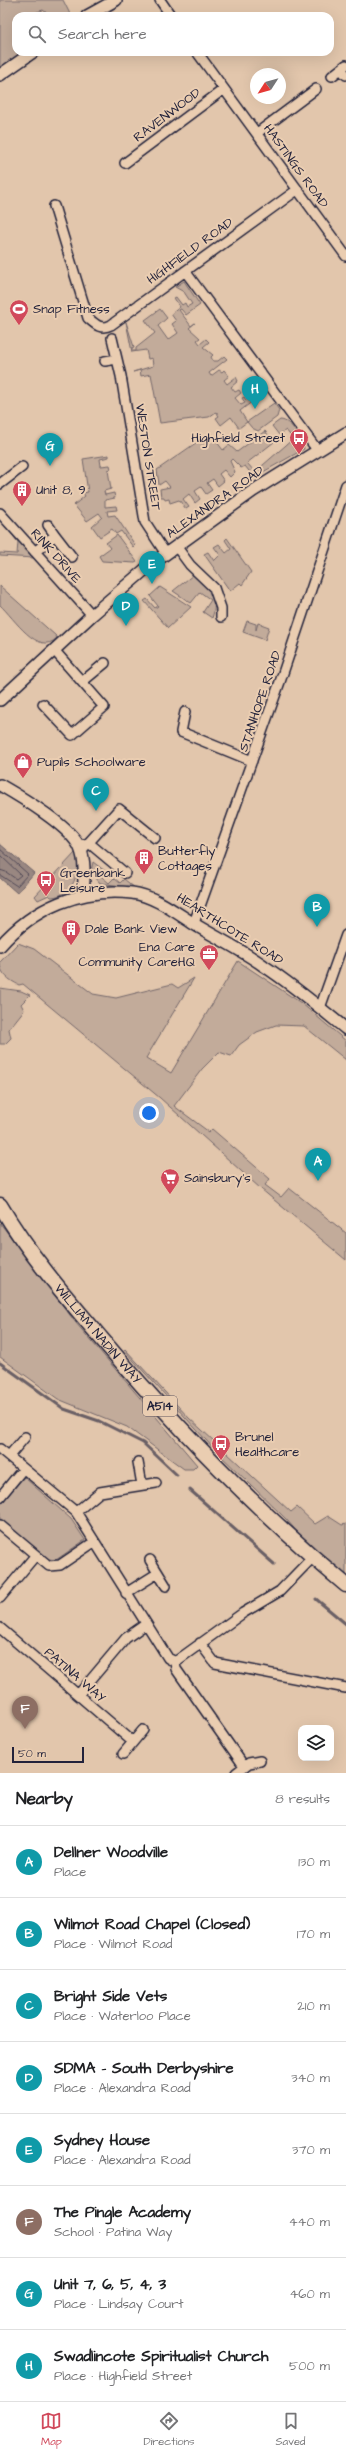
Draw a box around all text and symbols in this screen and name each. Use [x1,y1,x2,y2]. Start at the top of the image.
search box [12,12,334,56]
icon: search [26,23,48,45]
text: Search here [58,24,147,45]
north arrow [250,68,286,104]
street label: RAVENWOOD [130,84,205,146]
street label: HASTINGS ROAD [259,120,333,212]
street label: HIGHFIELD ROAD [143,213,237,288]
sports icon: Snap Fitness [8,298,30,326]
place label: Snap Fitness [33,300,110,318]
pin: H [242,376,268,409]
street label: WESTON STREET [131,402,165,512]
bus stop icon: Highfield Street [288,427,310,455]
place label: Highfield Street [191,429,286,448]
pin: G [37,433,63,466]
street label: ALEXANDRA ROAD [163,461,268,542]
building icon: Unit 8, 9 [11,479,33,507]
place label: Unit 8, 9 [36,481,86,499]
street label: RINK DRIVE [27,525,86,588]
pin: E [139,551,165,584]
pin: D [113,593,139,626]
street label: STANHOPE ROAD [234,648,286,754]
shop icon: Pupils Schoolware [12,751,34,779]
place label: Pupils Schoolware [37,753,146,771]
pin: C [83,778,109,811]
place label: Butterfly Cottages [158,842,215,876]
building icon: Butterfly Cottages [133,847,155,875]
place label: Greenbank Leisure [60,864,125,897]
bus stop icon: Greenbank Leisure [35,869,57,897]
street label: HEARTHCOTE ROAD [173,889,287,969]
pin: B [304,894,330,927]
building icon: Dale Bank View [60,918,82,946]
place label: Dale Bank View [85,920,178,938]
place label: Ena Care Community CareHQ [78,938,195,972]
office icon: Ena Care Community CareHQ [198,943,220,971]
your location [139,1103,159,1123]
pin: A [305,1148,331,1181]
supermarket icon: Sainsbury's [159,1167,181,1195]
place label: Sainsbury's [184,1169,251,1188]
street label: WILLIAM NADIN WAY [50,1280,146,1388]
road number: A514 [143,1396,177,1416]
place label: Brunel Healthcare [235,1428,299,1461]
bus stop icon: Brunel Healthcare [210,1433,232,1461]
street label: PATINA WAY [40,1643,110,1707]
pin: F [12,1696,38,1729]
map controls [298,1725,334,1761]
button: layers [298,1725,334,1761]
scale bar [12,1745,84,1764]
text: 50 m [18,1746,46,1761]
text: Nearby [16,1787,73,1811]
text: 8 results [275,1790,330,1808]
text: Dellner Woodville [54,1842,168,1863]
text: A [25,1853,33,1871]
text: 130 m [298,1853,330,1871]
text: Place [54,1863,86,1881]
text: Wilmot Road Chapel (Closed) [54,1914,250,1935]
text: B [24,1925,34,1943]
text: 170 m [297,1925,330,1943]
text: Place · Wilmot Road [54,1935,172,1953]
text: Bright Side Vets [54,1986,167,2007]
text: C [24,1997,34,2015]
text: 210 m [297,1997,330,2015]
text: Place · Waterloo Place [54,2007,191,2025]
text: SDMA - South Derbyshire [54,2058,234,2079]
text: D [25,2069,33,2087]
text: 340 m [291,2069,330,2087]
text: Place · Alexandra Road [54,2079,191,2097]
text: Sydney House [54,2130,150,2151]
text: E [25,2141,33,2159]
text: 370 m [292,2141,330,2159]
text: Place · Alexandra Road [54,2151,191,2169]
text: The Pingle Academy [54,2202,191,2223]
text: F [24,2213,34,2231]
text: 440 m [289,2213,330,2231]
text: School · Patina Way [54,2223,172,2241]
text: Unit 7, 6, 5, 4, 3 [54,2274,166,2295]
text: G [24,2285,34,2303]
text: 460 m [289,2285,330,2303]
text: Place · Lindsay Court [54,2295,184,2313]
text: Swadlincote Spiritualist Church [54,2346,269,2367]
text: H [25,2357,33,2375]
text: 500 m [289,2357,330,2375]
text: Place · Highfield Street [54,2367,192,2385]
tab: Map [40,2410,62,2449]
tab: Directions [143,2410,195,2449]
tab: Saved [276,2410,306,2449]

